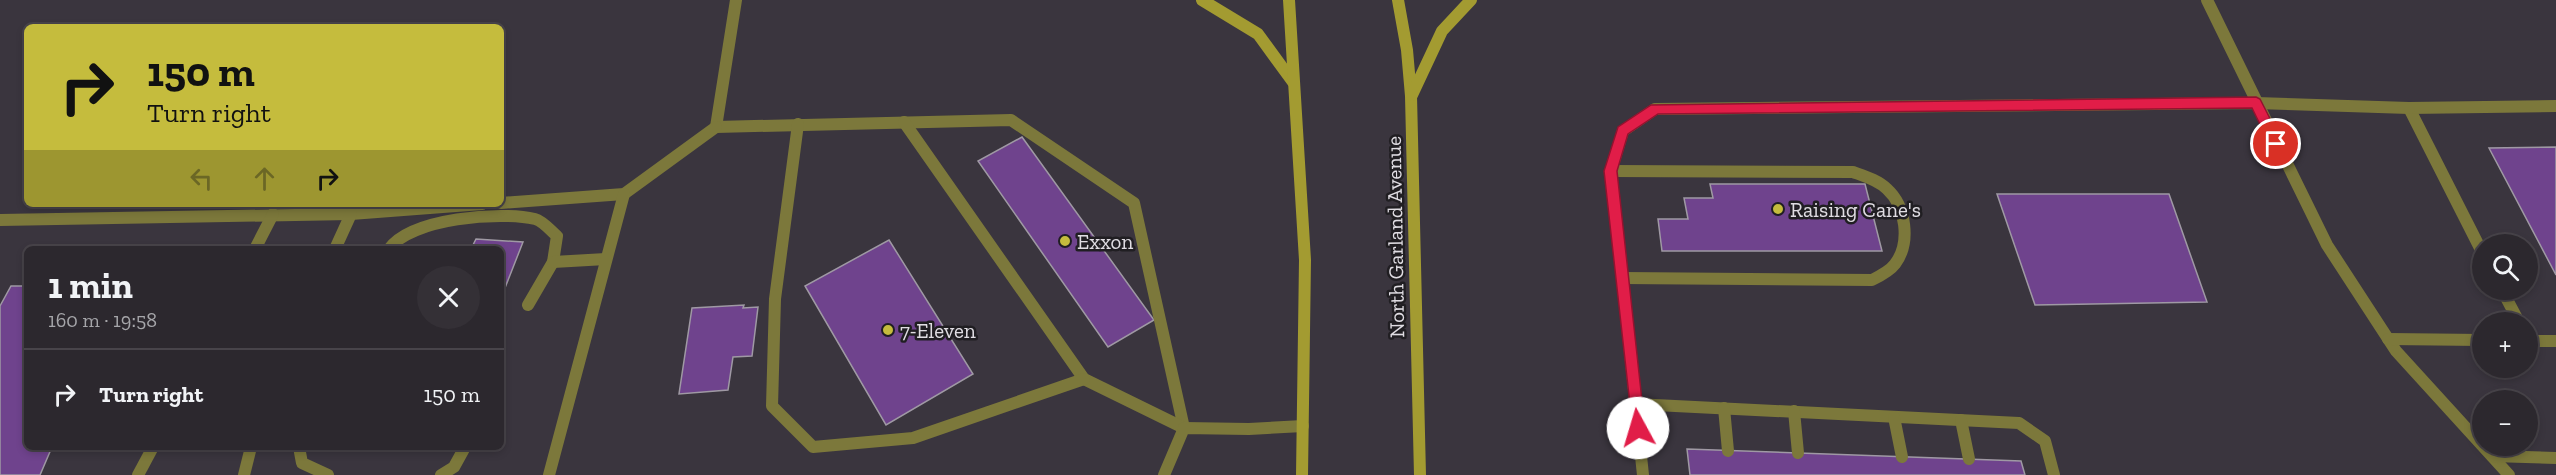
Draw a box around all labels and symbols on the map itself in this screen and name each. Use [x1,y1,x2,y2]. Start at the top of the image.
pin [2250,118,2301,169]
street label: North Garland Avenue [1381,136,1409,338]
place label: Raising Cane's [1790,197,1921,222]
marker: Raising Cane's [1771,202,1785,216]
place label: Exxon [1077,229,1133,254]
marker: Exxon [1058,234,1072,248]
place label: 7-Eleven [900,318,976,343]
marker: 7-Eleven [881,323,895,337]
position arrow [1606,396,1670,460]

